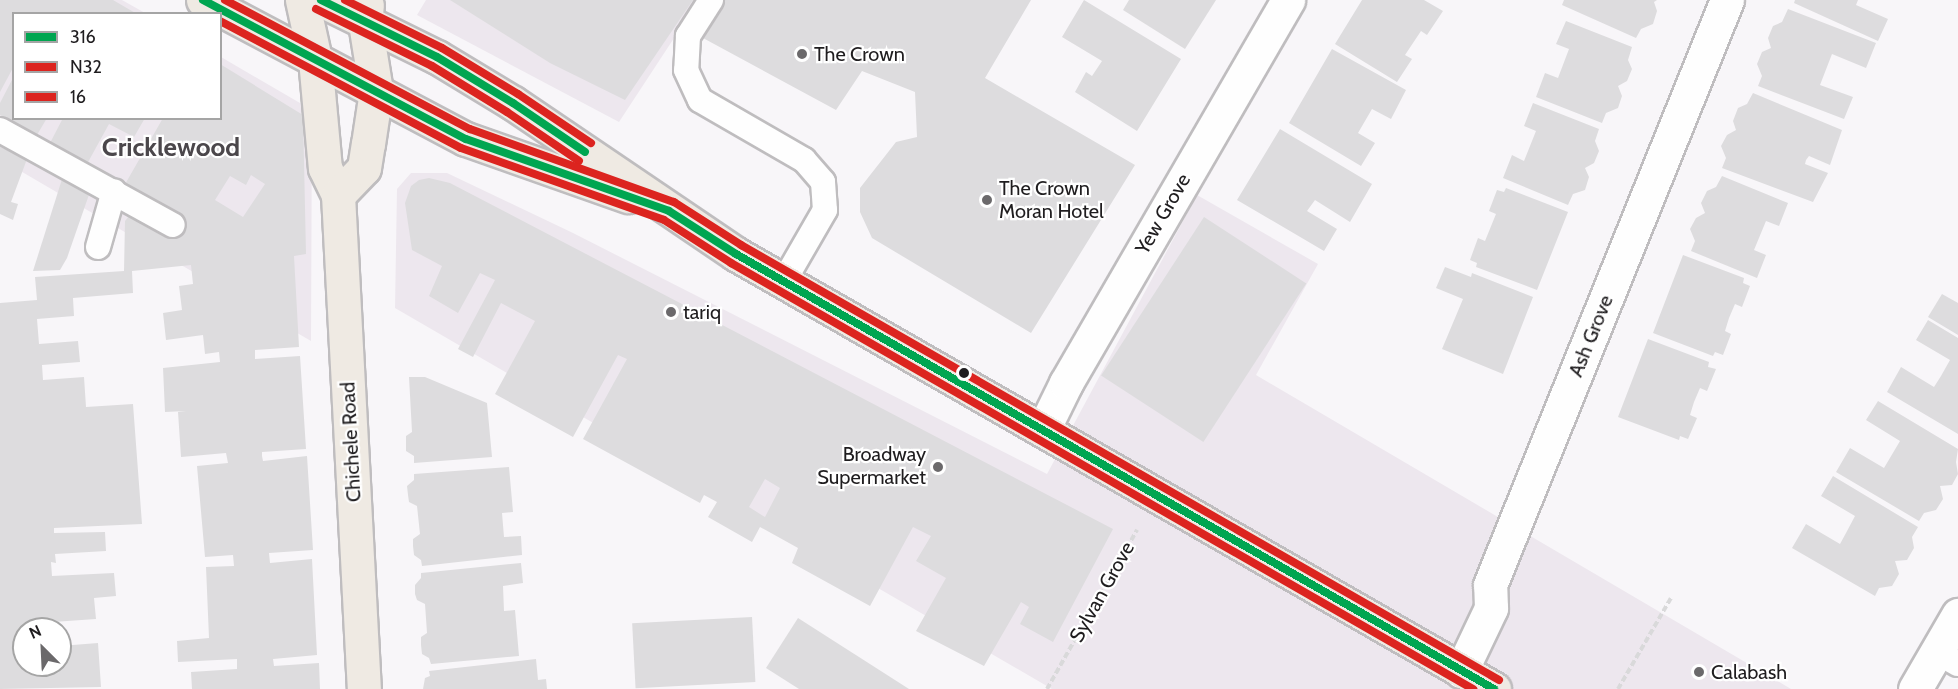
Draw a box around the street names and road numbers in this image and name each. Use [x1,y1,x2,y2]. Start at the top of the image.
street label: Yew Grove [1130,169,1196,259]
street label: Ash Grove [1564,292,1618,380]
street label: Chichele Road [336,381,366,503]
street label: Sylvan Grove [1065,538,1139,646]

